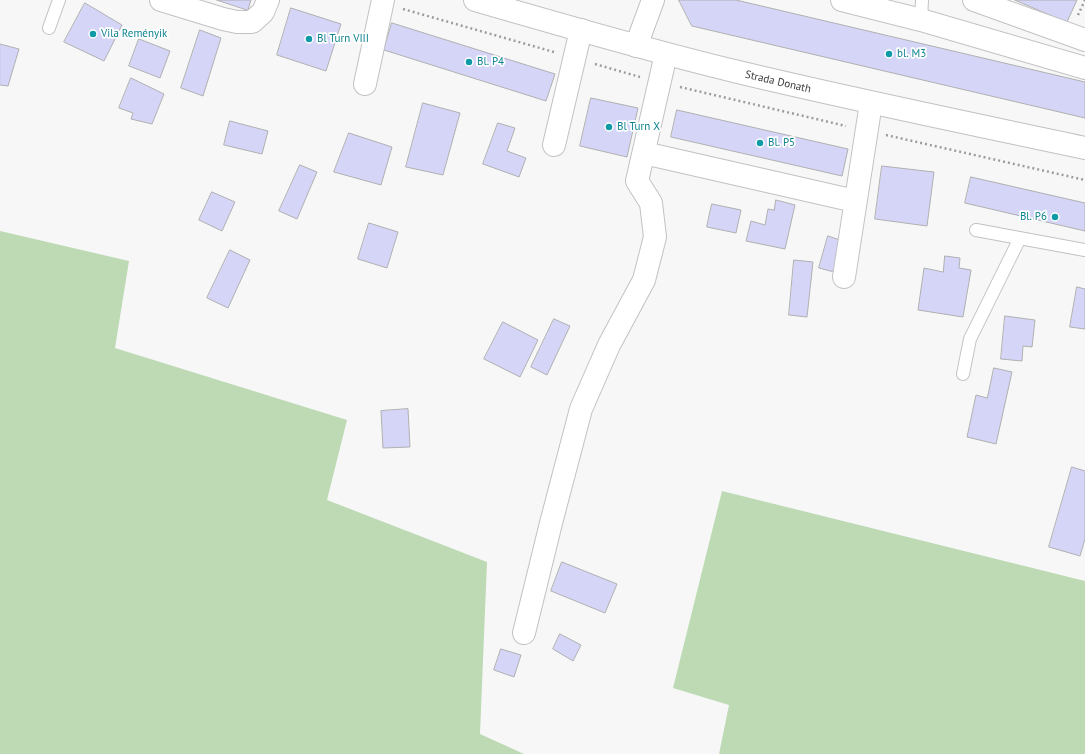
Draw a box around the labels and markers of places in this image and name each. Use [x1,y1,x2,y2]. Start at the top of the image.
place label: Vila Reményik [101,27,167,41]
marker: Vila Reményik [88,29,98,39]
place label: Bl Turn VIII [317,32,369,46]
marker: Bl Turn VIII [304,34,314,44]
place label: bl. M3 [897,47,926,61]
marker: bl. M3 [884,49,894,59]
place label: Bl. P4 [477,55,504,69]
marker: Bl. P4 [464,57,474,67]
place label: Bl Turn X [617,120,660,134]
marker: Bl Turn X [604,122,614,132]
place label: Bl. P5 [768,136,795,150]
marker: Bl. P5 [755,138,765,148]
place label: Bl. P6 [1020,210,1047,224]
marker: Bl. P6 [1050,212,1060,222]

